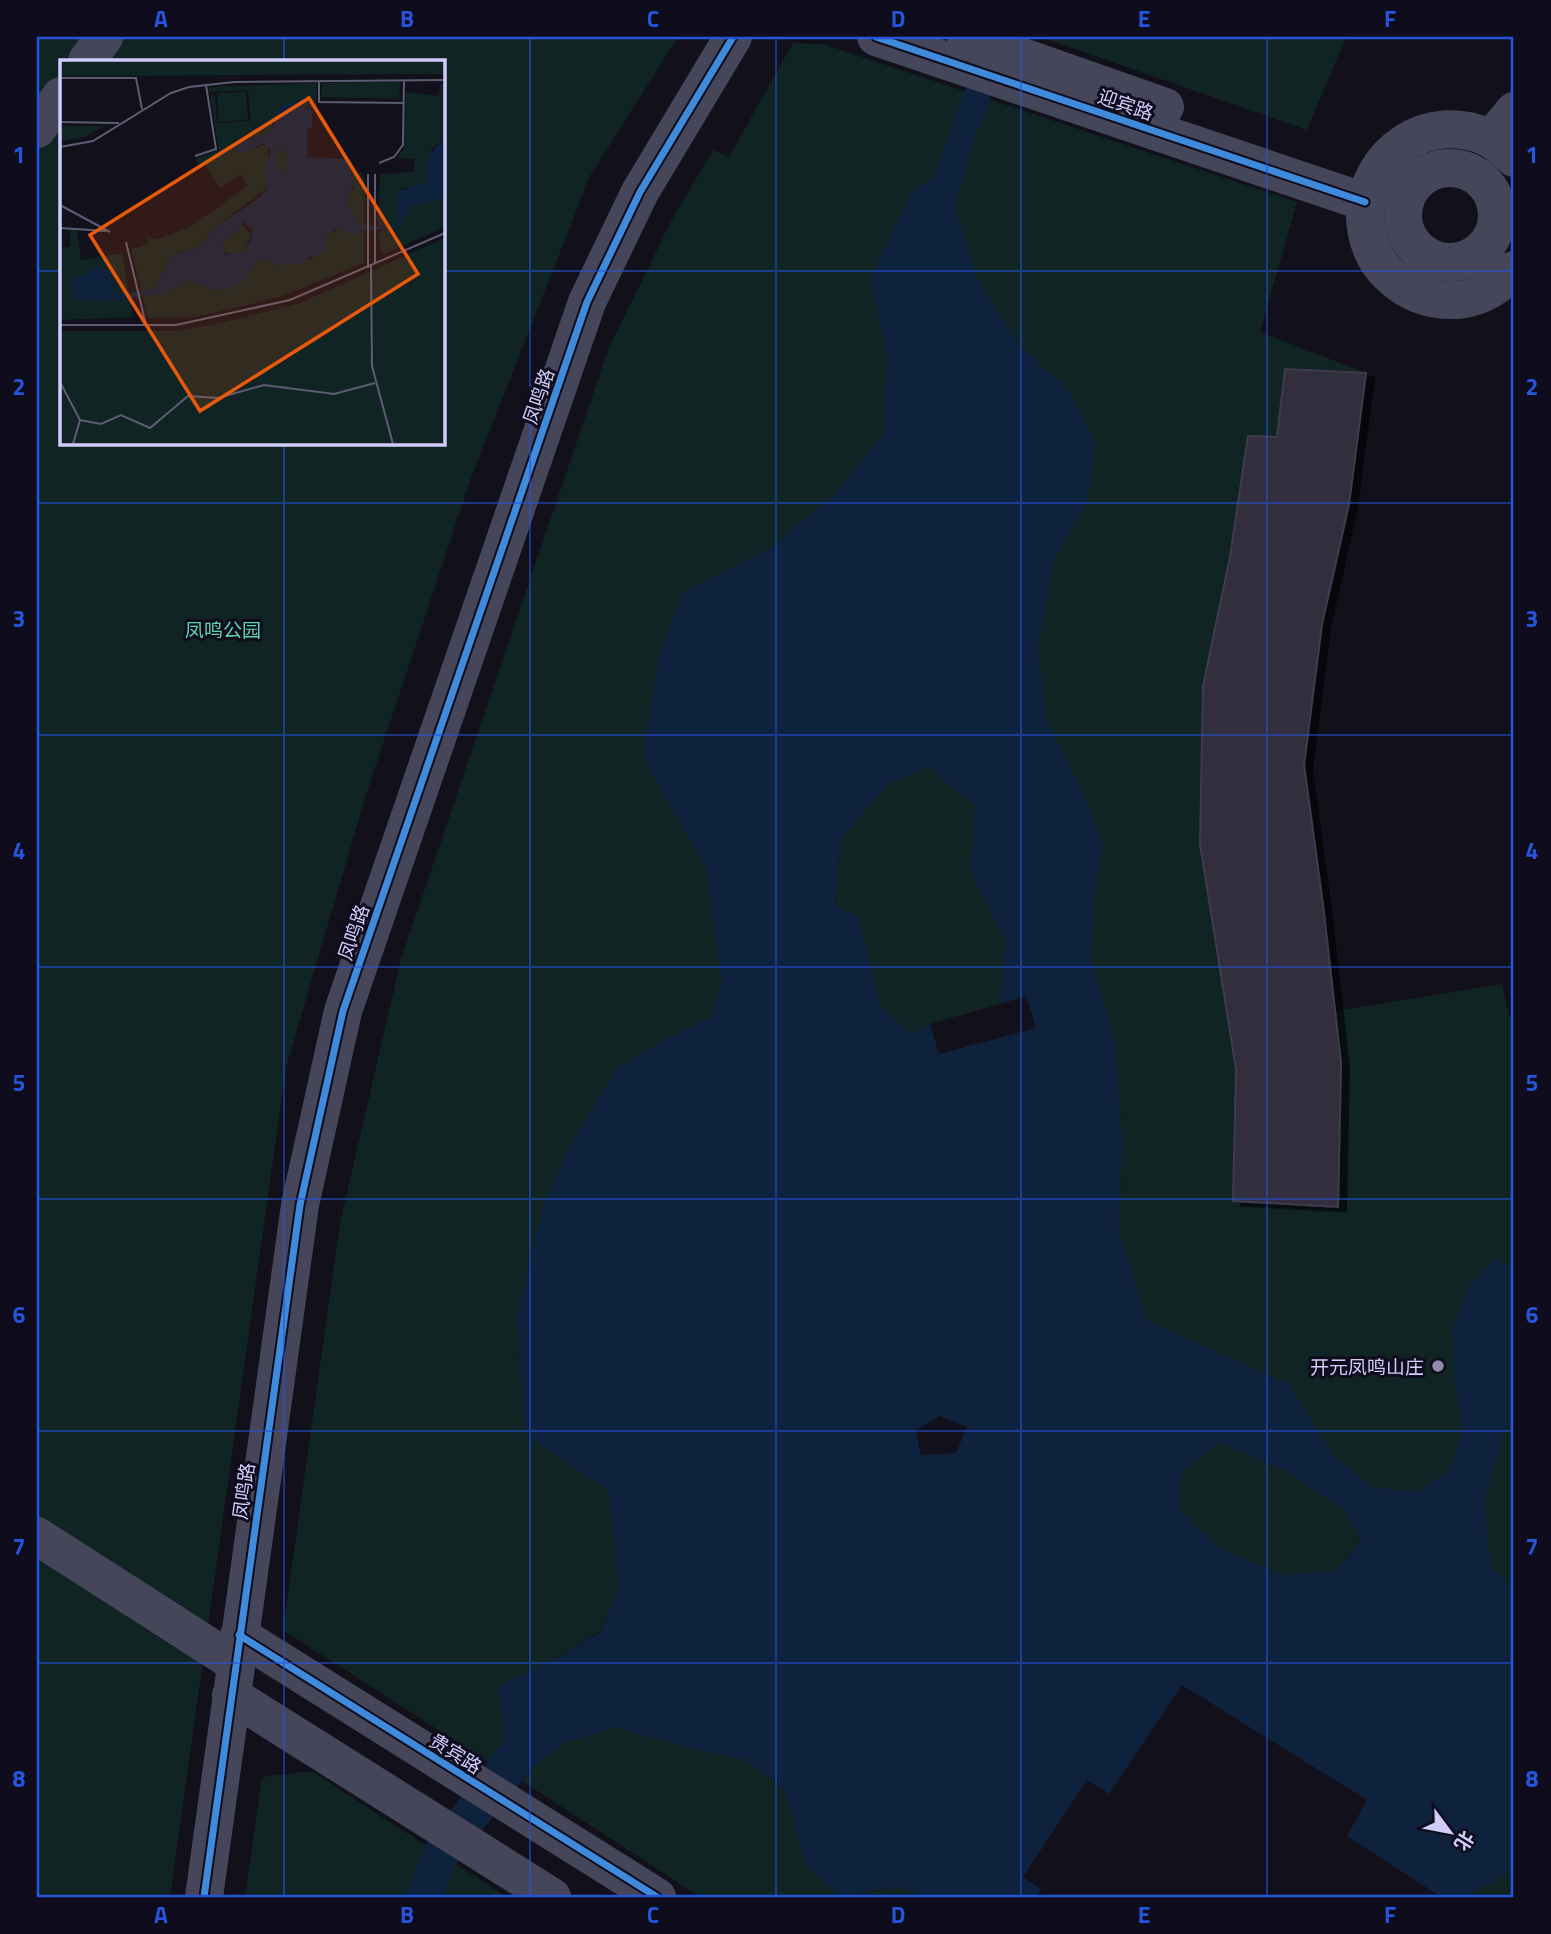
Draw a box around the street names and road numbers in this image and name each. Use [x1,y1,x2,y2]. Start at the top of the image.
street label: 迎宾路 [1094,81,1158,127]
street label: 凤鸣路 [515,364,561,428]
street label: 凤鸣路 [330,900,376,964]
street label: 凤鸣路 [225,1461,261,1521]
street label: 贵宾路 [424,1726,488,1780]

